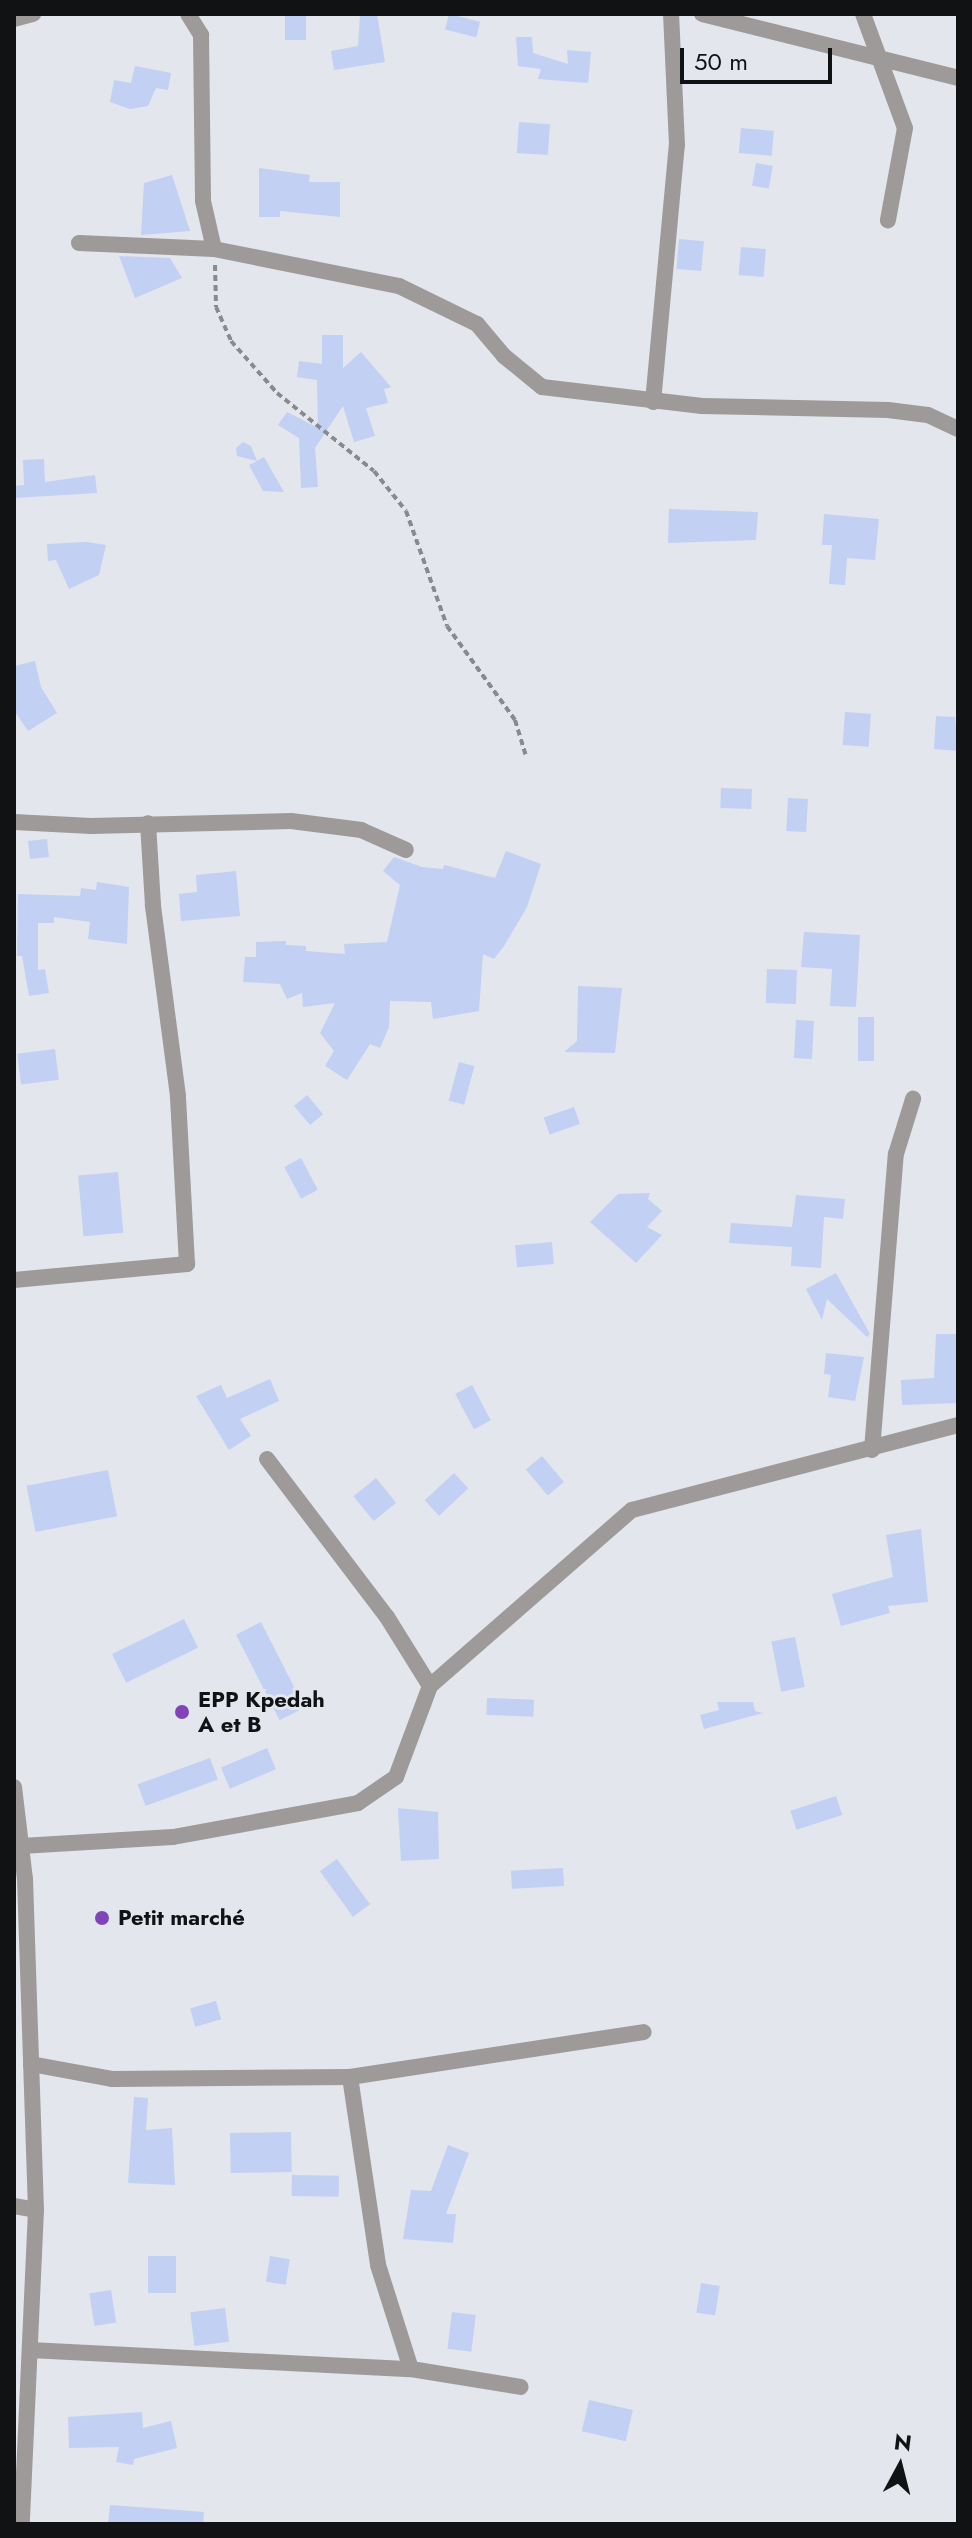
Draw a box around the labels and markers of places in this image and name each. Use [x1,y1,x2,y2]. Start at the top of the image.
place label: EPP Kpedah A et B [198,1686,325,1738]
marker: EPP Kpedah A et B [173,1703,191,1721]
place label: Petit marché [118,1905,245,1931]
marker: Petit marché [93,1909,111,1927]

